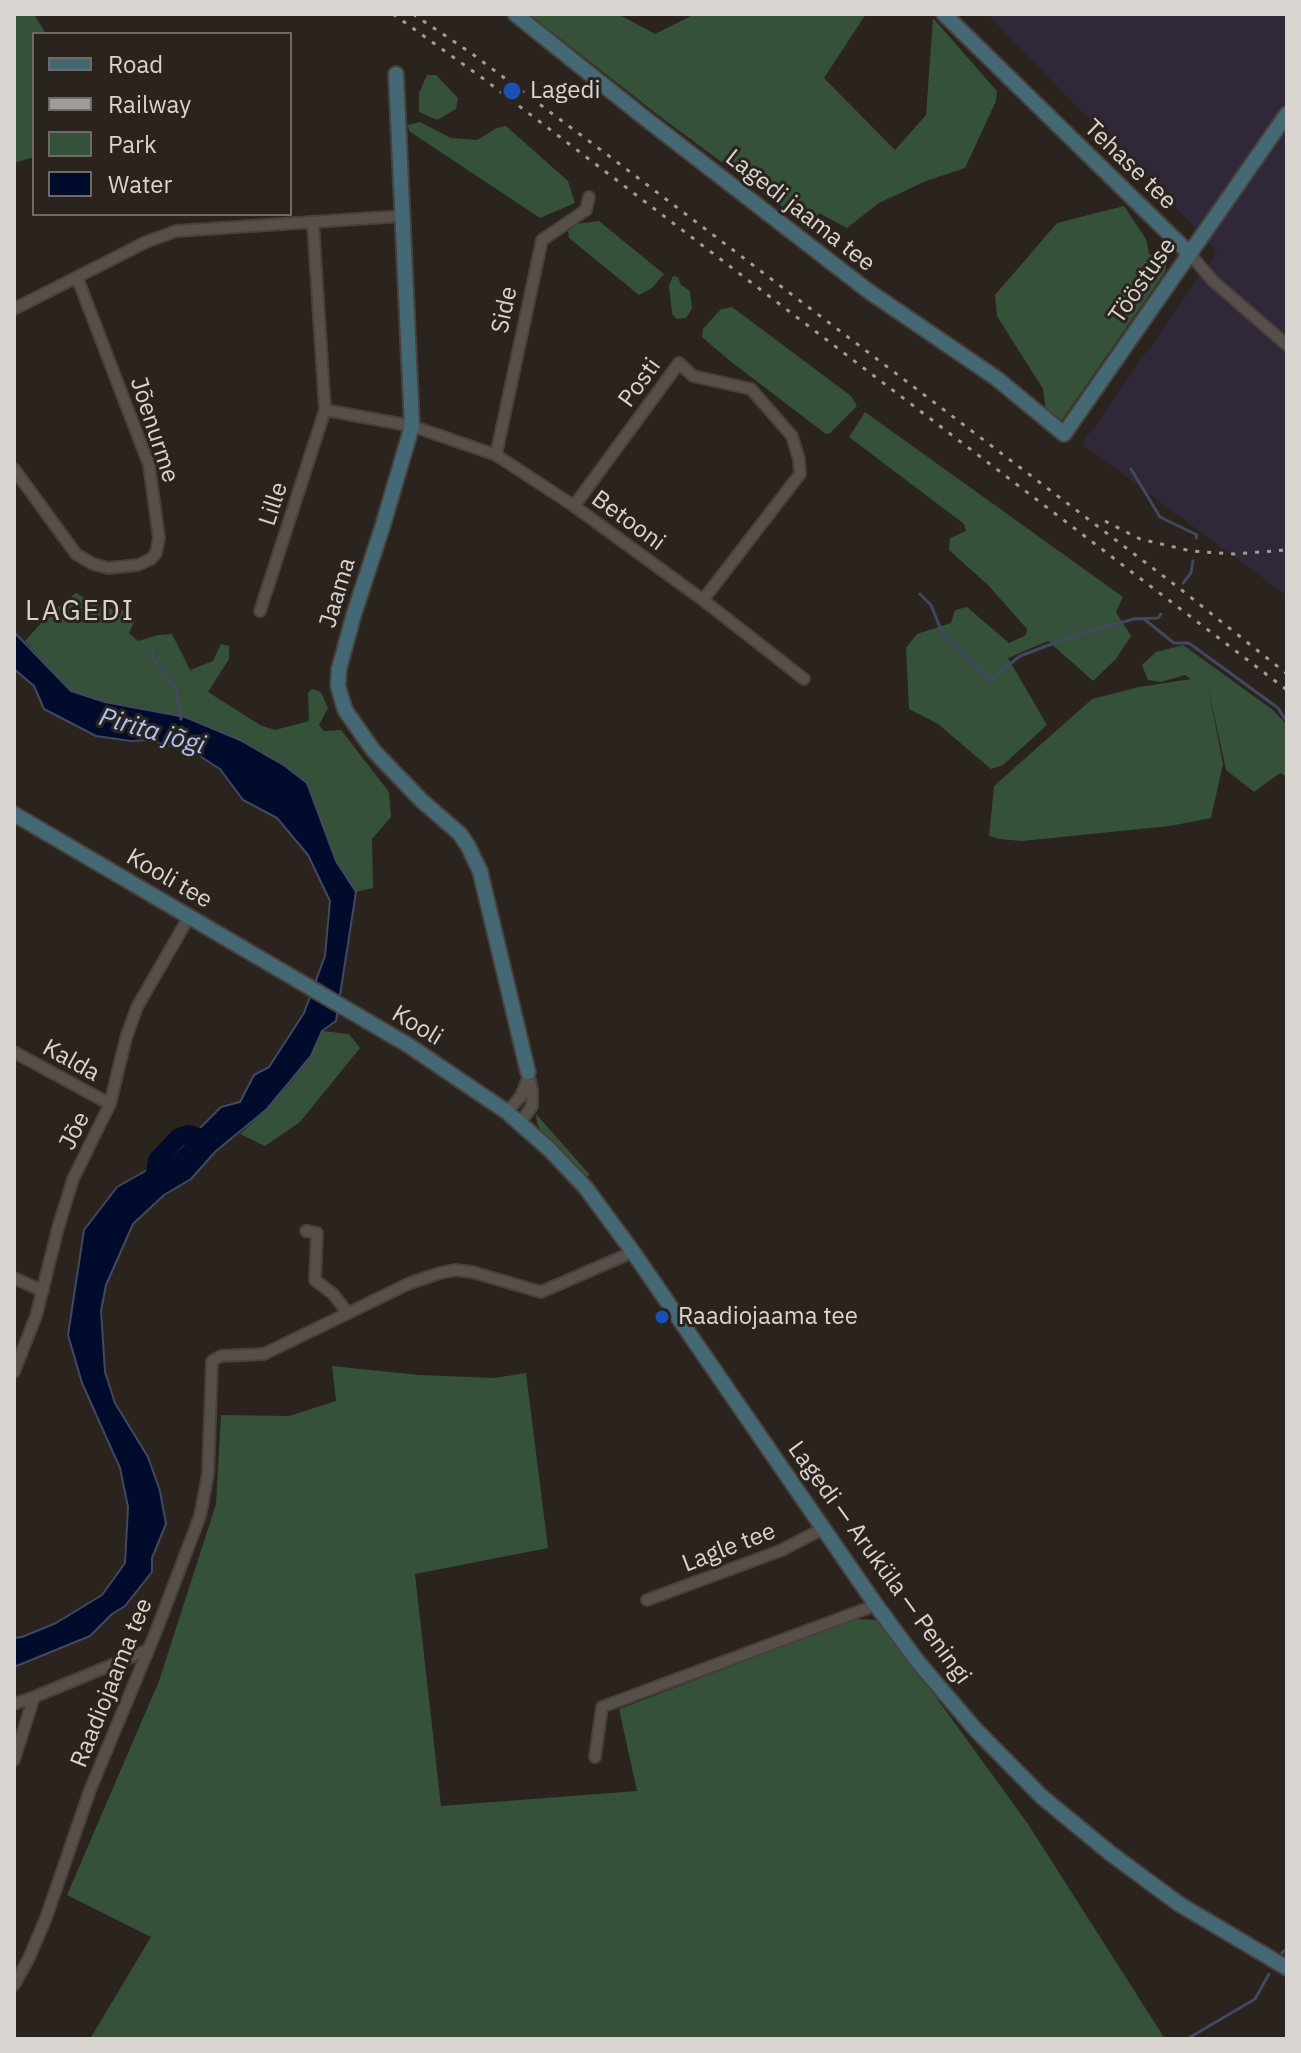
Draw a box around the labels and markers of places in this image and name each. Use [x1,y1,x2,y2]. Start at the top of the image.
place label: Lagedi [530,77,600,105]
marker: Lagedi [501,80,523,102]
place label: Raadiojaama tee [678,1303,858,1331]
marker: Raadiojaama tee [653,1308,671,1326]

